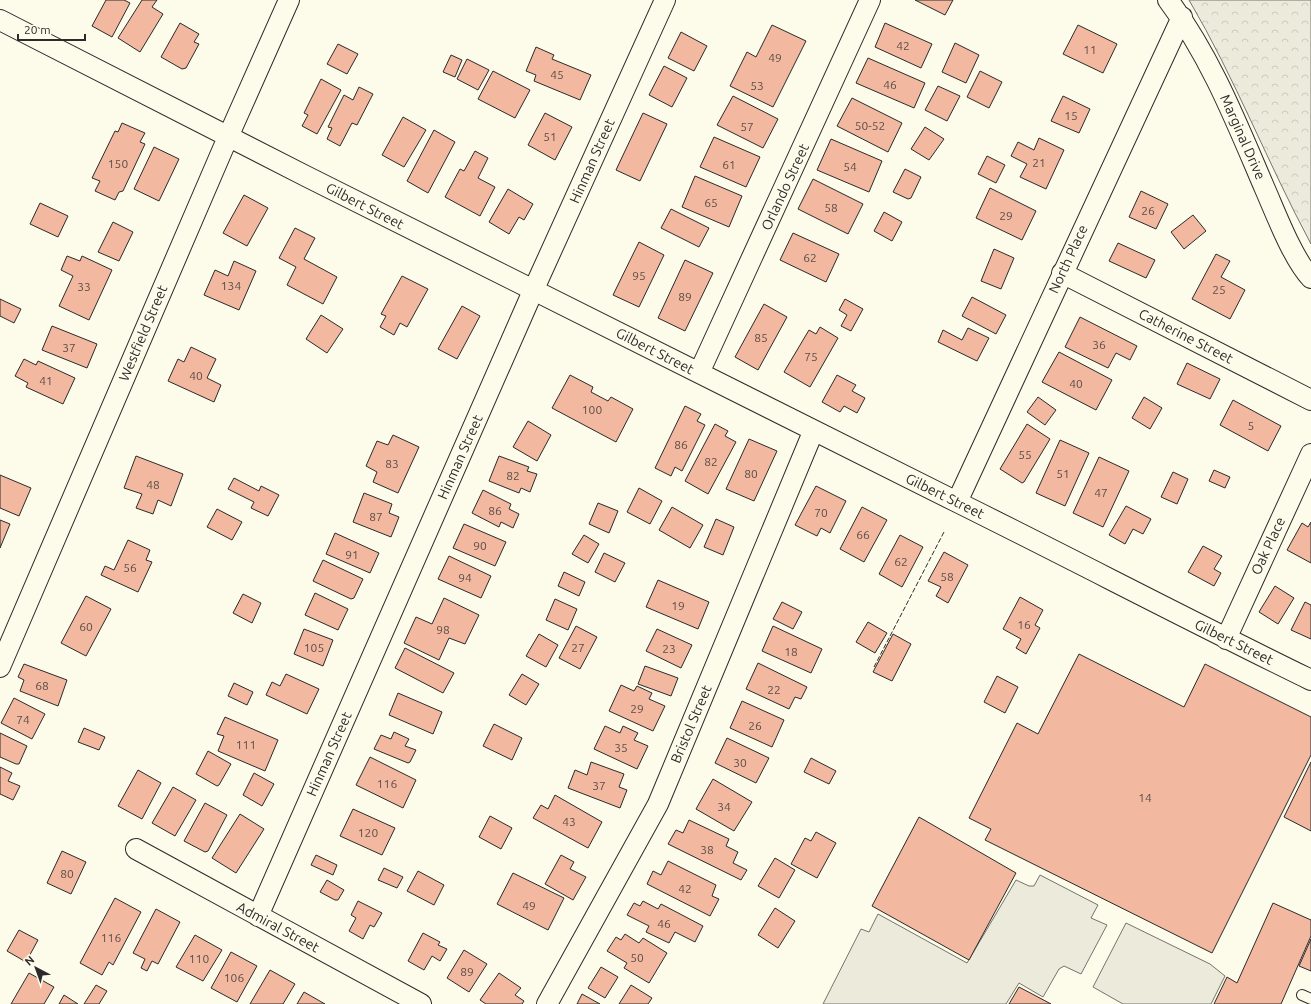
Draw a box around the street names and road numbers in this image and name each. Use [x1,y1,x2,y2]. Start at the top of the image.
street label: Marginal Drive [1217,92,1269,182]
street label: Hinman Street [566,116,618,206]
street label: Orlando Street [758,141,812,233]
street label: Gilbert Street [323,179,407,233]
street label: North Place [1045,222,1091,296]
street label: Westfield Street [116,282,171,383]
street label: Catherine Street [1136,305,1236,367]
street label: Gilbert Street [613,324,697,378]
street label: Hinman Street [434,412,486,502]
street label: Gilbert Street [903,470,987,522]
street label: Oak Place [1248,515,1288,577]
street label: Gilbert Street [1192,616,1276,668]
street label: Bristol Street [667,682,715,765]
street label: Hinman Street [303,709,355,799]
street label: Admiral Street [234,899,322,956]

